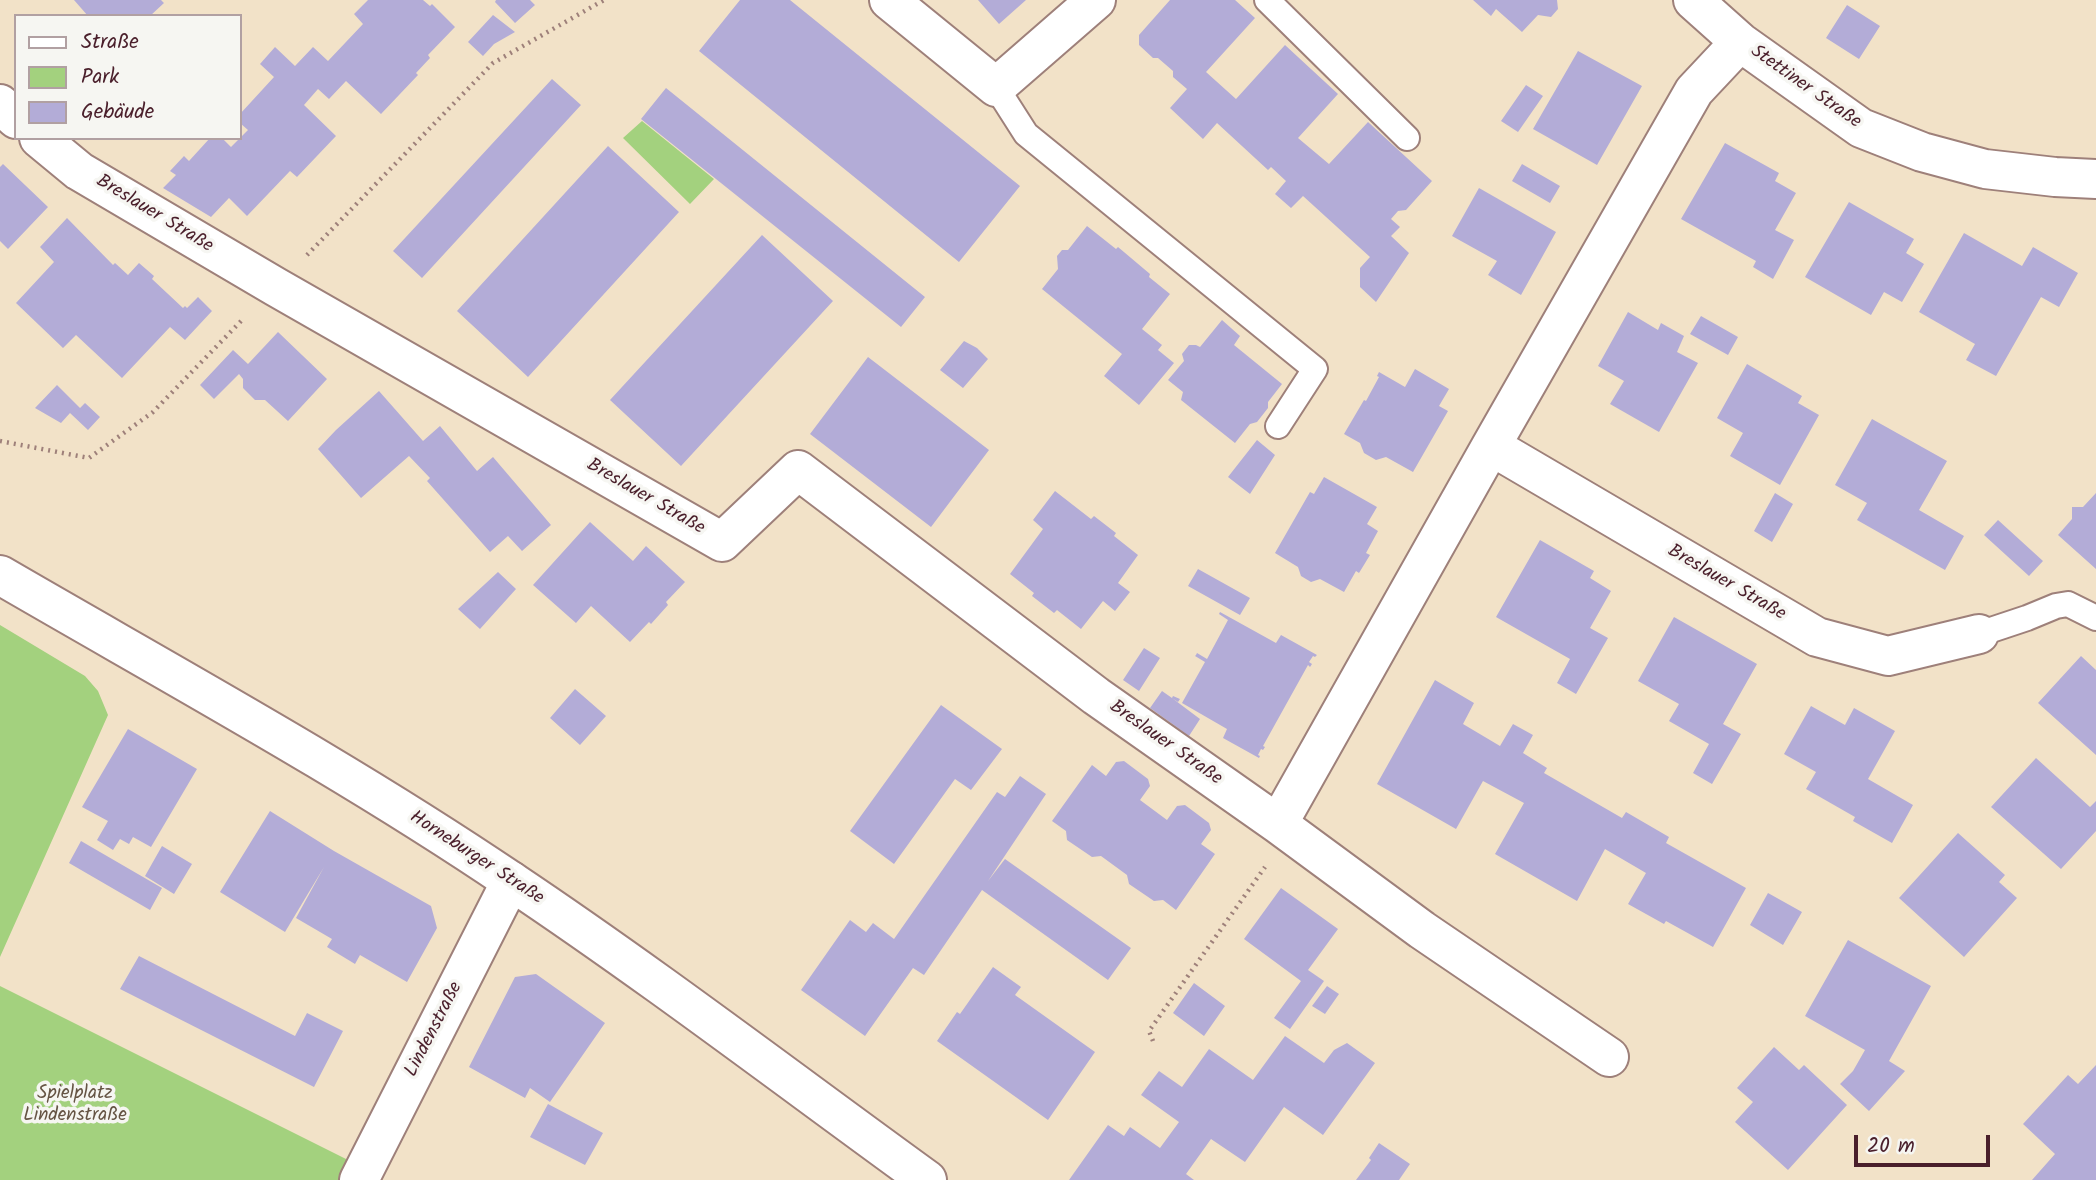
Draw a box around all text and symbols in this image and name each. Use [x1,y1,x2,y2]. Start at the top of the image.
legend [14,14,242,140]
text: Straße [81,26,139,59]
street label: Stettiner Straße [1745,41,1865,135]
text: Park [81,61,119,94]
text: Gebäude [81,96,154,129]
street label: Breslauer Straße [91,171,217,259]
street label: Breslauer Straße [582,455,708,541]
street label: Breslauer Straße [1663,541,1789,627]
street label: Breslauer Straße [1104,697,1226,791]
street label: Horneburger Straße [405,807,547,911]
street label: Lindenstraße [401,979,469,1081]
park label: Spielplatz Lindenstraße [23,1084,127,1128]
scale bar [1858,1120,1994,1164]
text: 20 m [1867,1130,1915,1163]

